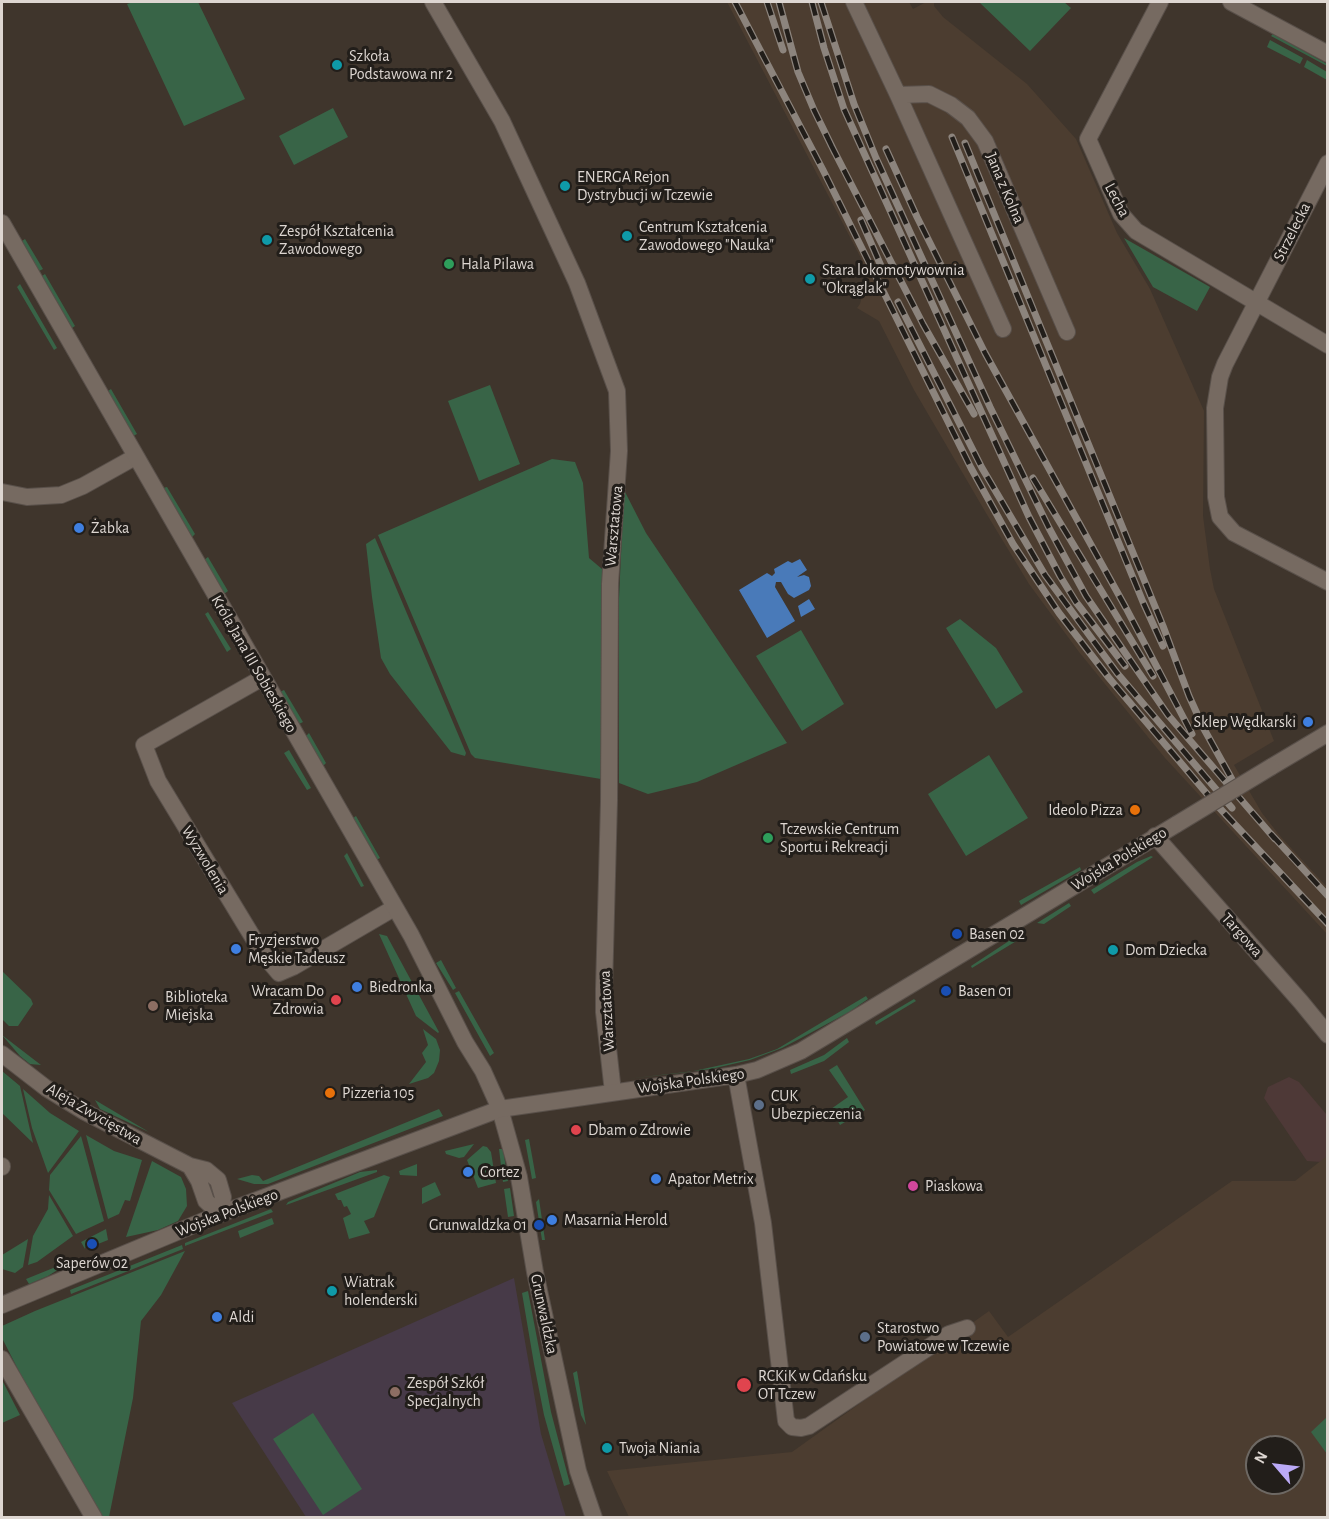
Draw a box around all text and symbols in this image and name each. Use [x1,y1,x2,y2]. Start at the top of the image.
place label: Szkoła Podstawowa nr 2 [349,46,453,84]
marker: Szkoła Podstawowa nr 2 [330,58,344,72]
street label: Jana z Kolna [981,150,1029,226]
place label: ENERGA Rejon Dystrybucji w Tczewie [577,167,713,205]
marker: ENERGA Rejon Dystrybucji w Tczewie [558,179,572,193]
street label: Lecha [1100,180,1134,220]
street label: Strzelecka [1269,199,1315,265]
place label: Centrum Kształcenia Zawodowego "Nauka" [639,217,774,255]
place label: Zespół Kształcenia Zawodowego [279,221,394,259]
marker: Centrum Kształcenia Zawodowego "Nauka" [620,229,634,243]
marker: Zespół Kształcenia Zawodowego [260,233,274,247]
place label: Hala Pilawa [461,254,534,274]
marker: Hala Pilawa [442,257,456,271]
place label: Stara lokomotywownia "Okrąglak" [822,260,965,298]
marker: Stara lokomotywownia "Okrąglak" [803,272,817,286]
street label: Warsztatowa [601,485,627,567]
place label: Żabka [91,518,129,538]
marker: Żabka [72,521,86,535]
street label: Króla Jana III Sobieskiego [207,592,301,736]
place label: Sklep Wędkarski [1193,712,1296,732]
marker: Sklep Wędkarski [1301,715,1315,729]
place label: Ideolo Pizza [1048,800,1123,820]
marker: Ideolo Pizza [1128,803,1142,817]
place label: Tczewskie Centrum Sportu i Rekreacji [780,819,899,857]
street label: Wyzwolenia [177,822,233,898]
street label: Wojska Polskiego [1068,823,1170,895]
marker: Tczewskie Centrum Sportu i Rekreacji [761,831,775,845]
street label: Targowa [1217,909,1267,961]
place label: Basen 02 [969,924,1025,944]
marker: Basen 02 [950,927,964,941]
place label: Fryzjerstwo Męskie Tadeusz [248,930,345,968]
place label: Dom Dziecka [1125,940,1207,960]
marker: Fryzjerstwo Męskie Tadeusz [229,942,243,956]
marker: Dom Dziecka [1106,943,1120,957]
street label: Warsztatowa [595,970,619,1052]
place label: Biedronka [369,977,433,997]
marker: Biedronka [350,980,364,994]
place label: Wracam Do Zdrowia [251,981,324,1019]
place label: Basen 01 [958,981,1012,1001]
marker: Basen 01 [939,984,953,998]
place label: Biblioteka Miejska [165,987,228,1025]
marker: Wracam Do Zdrowia [329,993,343,1007]
marker: Biblioteka Miejska [146,999,160,1013]
street label: Wojska Polskiego [636,1064,746,1098]
street label: Aleja Zwycięstwa [43,1079,145,1149]
place label: Pizzeria 105 [342,1083,414,1103]
marker: Pizzeria 105 [323,1086,337,1100]
place label: CUK Ubezpieczenia [771,1086,862,1124]
marker: CUK Ubezpieczenia [752,1098,766,1112]
place label: Dbam o Zdrowie [588,1120,691,1140]
marker: Dbam o Zdrowie [569,1123,583,1137]
place label: Cortez [480,1162,520,1182]
marker: Cortez [461,1165,475,1179]
place label: Apator Metrix [668,1169,754,1189]
marker: Apator Metrix [649,1172,663,1186]
place label: Piaskowa [925,1176,983,1196]
marker: Piaskowa [906,1179,920,1193]
street label: Wojska Polskiego [173,1185,281,1241]
place label: Masarnia Herold [564,1210,668,1230]
marker: Masarnia Herold [545,1213,559,1227]
place label: Grunwaldzka 01 [429,1215,527,1235]
marker: Grunwaldzka 01 [532,1218,546,1232]
marker: Saperów 02 [85,1237,99,1251]
place label: Saperów 02 [56,1253,128,1273]
place label: Wiatrak holenderski [344,1272,418,1310]
street label: Grunwaldzka [526,1272,562,1356]
marker: Wiatrak holenderski [325,1284,339,1298]
place label: Aldi [229,1307,254,1327]
marker: Aldi [210,1310,224,1324]
place label: Starostwo Powiatowe w Tczewie [877,1318,1010,1356]
marker: Starostwo Powiatowe w Tczewie [858,1330,872,1344]
place label: RCKiK w Gdańsku OT Tczew [758,1366,867,1404]
place label: Zespół Szkół Specjalnych [407,1373,484,1411]
marker: RCKiK w Gdańsku OT Tczew [735,1376,753,1394]
marker: Zespół Szkół Specjalnych [388,1385,402,1399]
north arrow [1245,1435,1305,1495]
place label: Twoja Niania [619,1438,700,1458]
marker: Twoja Niania [600,1441,614,1455]
text: N [1251,1449,1271,1466]

